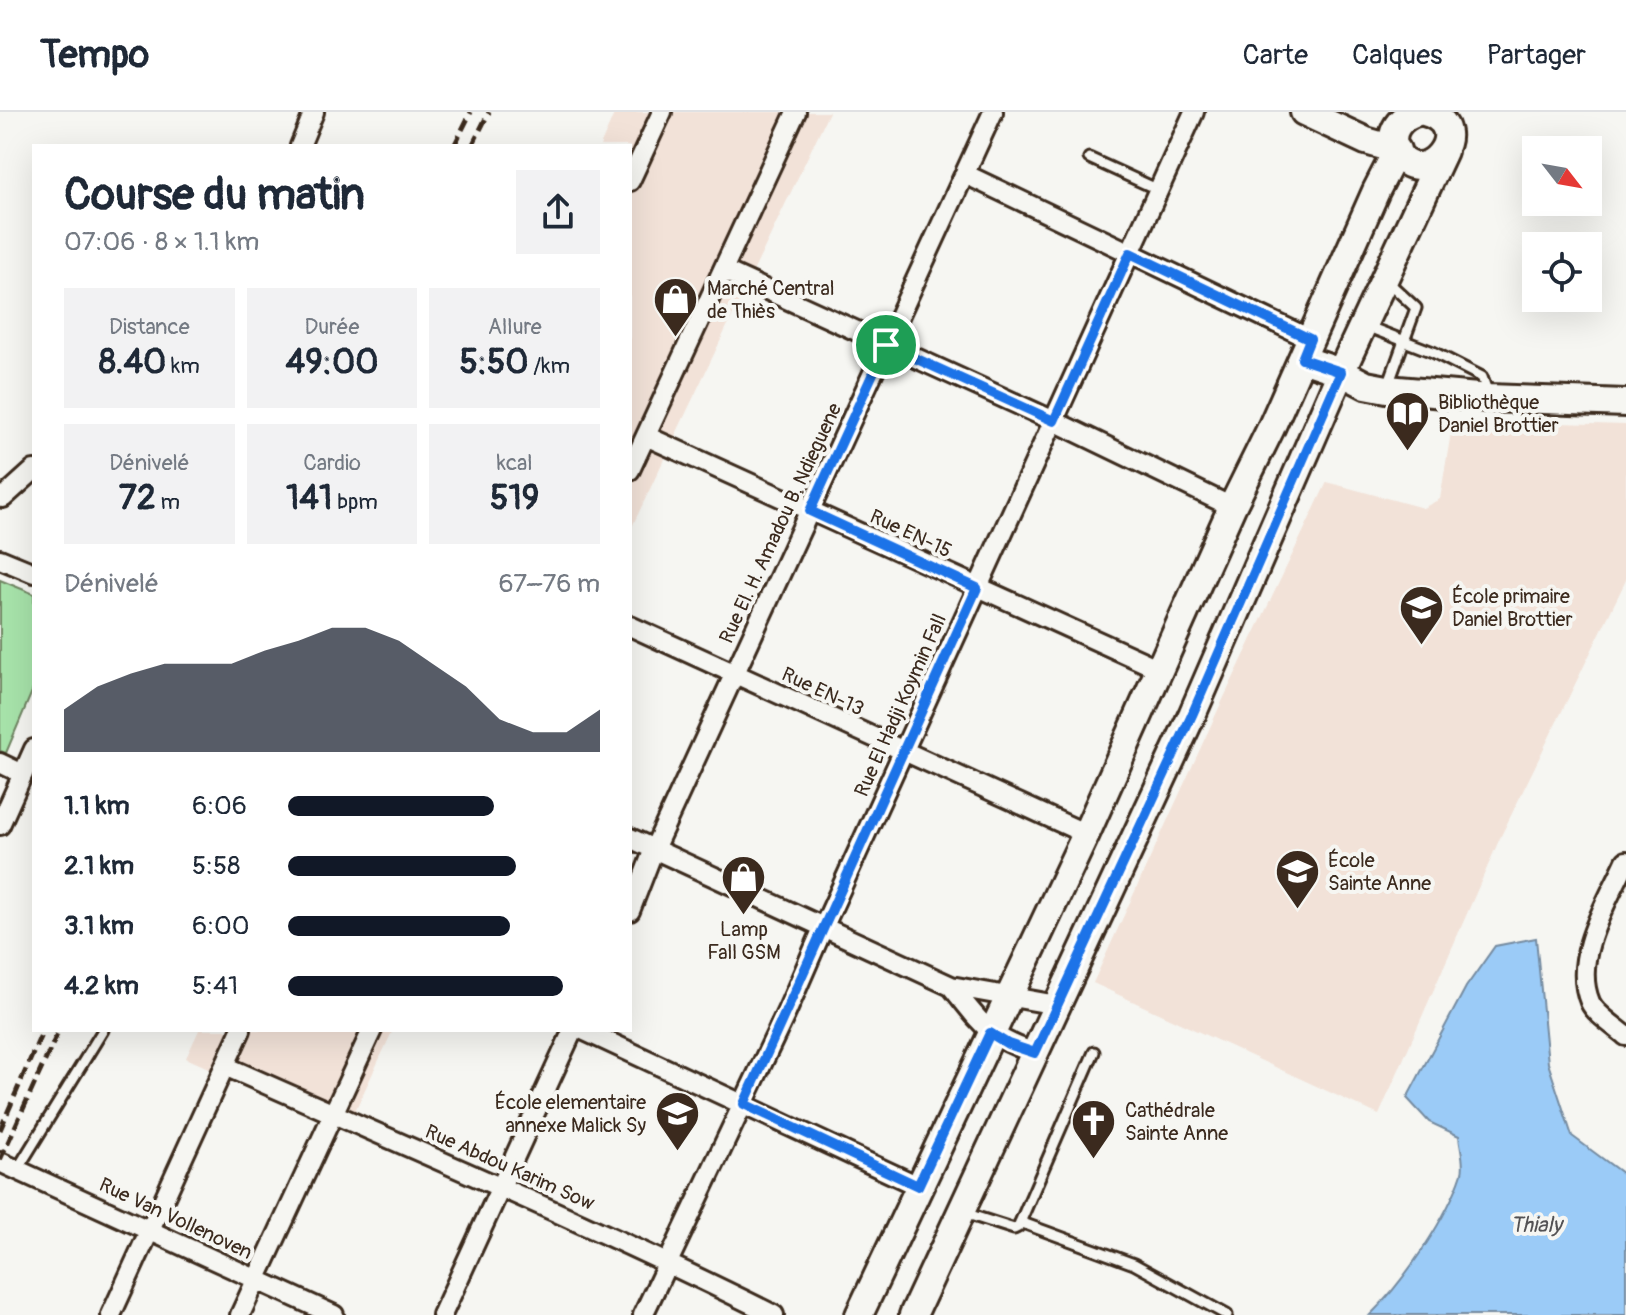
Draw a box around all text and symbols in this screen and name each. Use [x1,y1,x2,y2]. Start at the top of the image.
text: Tempo [40,31,149,79]
text: Carte [1243,38,1308,73]
text: Calques [1352,38,1442,73]
text: Partager [1486,38,1586,73]
north arrow [1522,136,1602,216]
map controls [1522,136,1602,312]
text: Course du matin [64,168,365,223]
button: share [516,170,600,254]
text: 07:06 · 8 × 1.1 km [64,226,259,258]
button: locate [1522,232,1602,312]
shop icon: Marché Central de Thiès [652,275,700,338]
place label: Marché Central de Thiès [707,276,835,324]
pin [852,311,920,379]
text: Distance [109,313,190,341]
text: Durée [305,313,359,341]
text: Allure [488,313,542,341]
icon: arrive [864,323,908,367]
text: 8.40 [99,341,166,384]
text: 49:00 [286,341,378,384]
text: 5:50 [459,341,529,384]
text: km [166,352,200,380]
text: /km [529,352,570,380]
library icon: Bibliothèque Daniel Brottier [1383,390,1431,453]
place label: Bibliothèque Daniel Brottier [1438,390,1559,438]
street label: Rue El. H. Amadou B. Ndieguene [714,399,847,647]
text: Dénivelé [109,449,189,477]
text: Cardio [303,449,361,477]
text: kcal [497,449,533,477]
text: 72 [119,477,156,520]
text: 141 [286,477,332,520]
text: 519 [490,477,539,520]
text: m [156,488,180,516]
text: bpm [332,488,378,516]
street label: Rue EN-15 [866,504,956,563]
text: Dénivelé [64,568,159,600]
text: 67–76 m [498,568,600,600]
school or university icon: École primaire Daniel Brottier [1397,583,1445,646]
place label: École primaire Daniel Brottier [1452,584,1573,632]
street label: Rue El Hadji Koymin Fall [849,610,952,800]
street label: Rue EN-13 [778,662,868,721]
text: 1.1 km [64,790,130,822]
text: 6:06 [192,790,247,822]
school or university icon: École Sainte Anne [1273,847,1321,910]
place label: École Sainte Anne [1328,848,1431,896]
text: 2.1 km [64,850,134,882]
text: 5:58 [192,850,240,882]
shop icon: Lamp Fall GSM [720,853,768,916]
text: 3.1 km [64,910,134,942]
text: 6:00 [192,910,250,942]
place label: Lamp Fall GSM [707,917,781,965]
text: 4.2 km [64,970,139,1002]
text: 5:41 [192,970,238,1002]
school or university icon: École elementaire annexe Malick Sy [653,1089,701,1152]
place label: École elementaire annexe Malick Sy [495,1090,646,1138]
church icon: Cathédrale Sainte Anne [1070,1097,1118,1160]
place label: Cathédrale Sainte Anne [1125,1098,1228,1146]
street label: Rue Abdou Karim Sow [421,1119,599,1216]
street label: Rue Van Vollenoven [95,1172,256,1265]
water label: Thialy [1510,1211,1564,1239]

